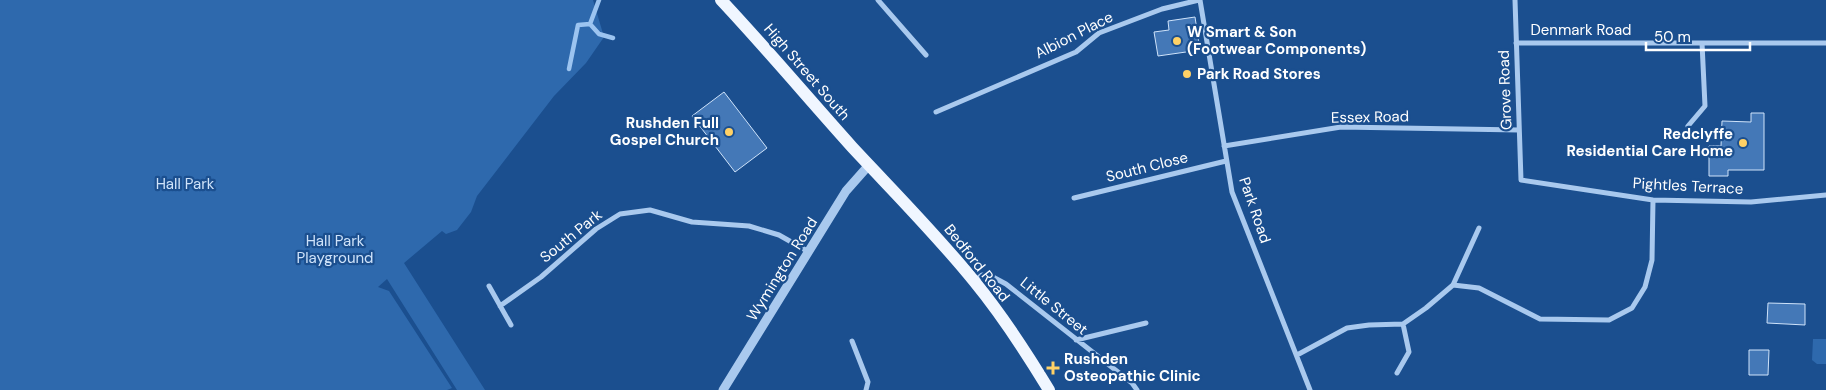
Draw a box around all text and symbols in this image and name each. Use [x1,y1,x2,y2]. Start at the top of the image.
street label: Albion Place [1032,7,1116,63]
street label: High Street South [759,19,855,125]
street label: Denmark Road [1531,20,1632,40]
scale bar [1646,20,1750,52]
place label: W Smart & Son (Footwear Components) [1187,22,1366,59]
text: 50 m [1654,27,1691,47]
marker: W Smart & Son (Footwear Components) [1171,35,1183,47]
street label: Grove Road [1494,50,1516,130]
place label: Park Road Stores [1197,64,1321,84]
marker: Park Road Stores [1181,68,1193,80]
street label: Essex Road [1331,106,1409,128]
place label: Rushden Full Gospel Church [610,113,719,150]
place label: Redclyffe Residential Care Home [1566,124,1733,161]
marker: Rushden Full Gospel Church [723,126,735,138]
marker: Redclyffe Residential Care Home [1737,137,1749,149]
street label: South Close [1104,147,1190,187]
street label: Pightles Terrace [1632,173,1744,199]
park label: Hall Park [156,174,215,194]
street label: Park Road [1234,174,1276,246]
street label: South Park [536,205,607,267]
street label: Wymington Road [742,213,822,325]
street label: Bedford Road [940,220,1014,306]
park label: Hall Park Playground [297,231,374,268]
street label: Little Street [1016,273,1092,340]
place label: Rushden Osteopathic Clinic [1064,349,1201,386]
marker: Rushden Osteopathic Clinic [1046,361,1060,375]

